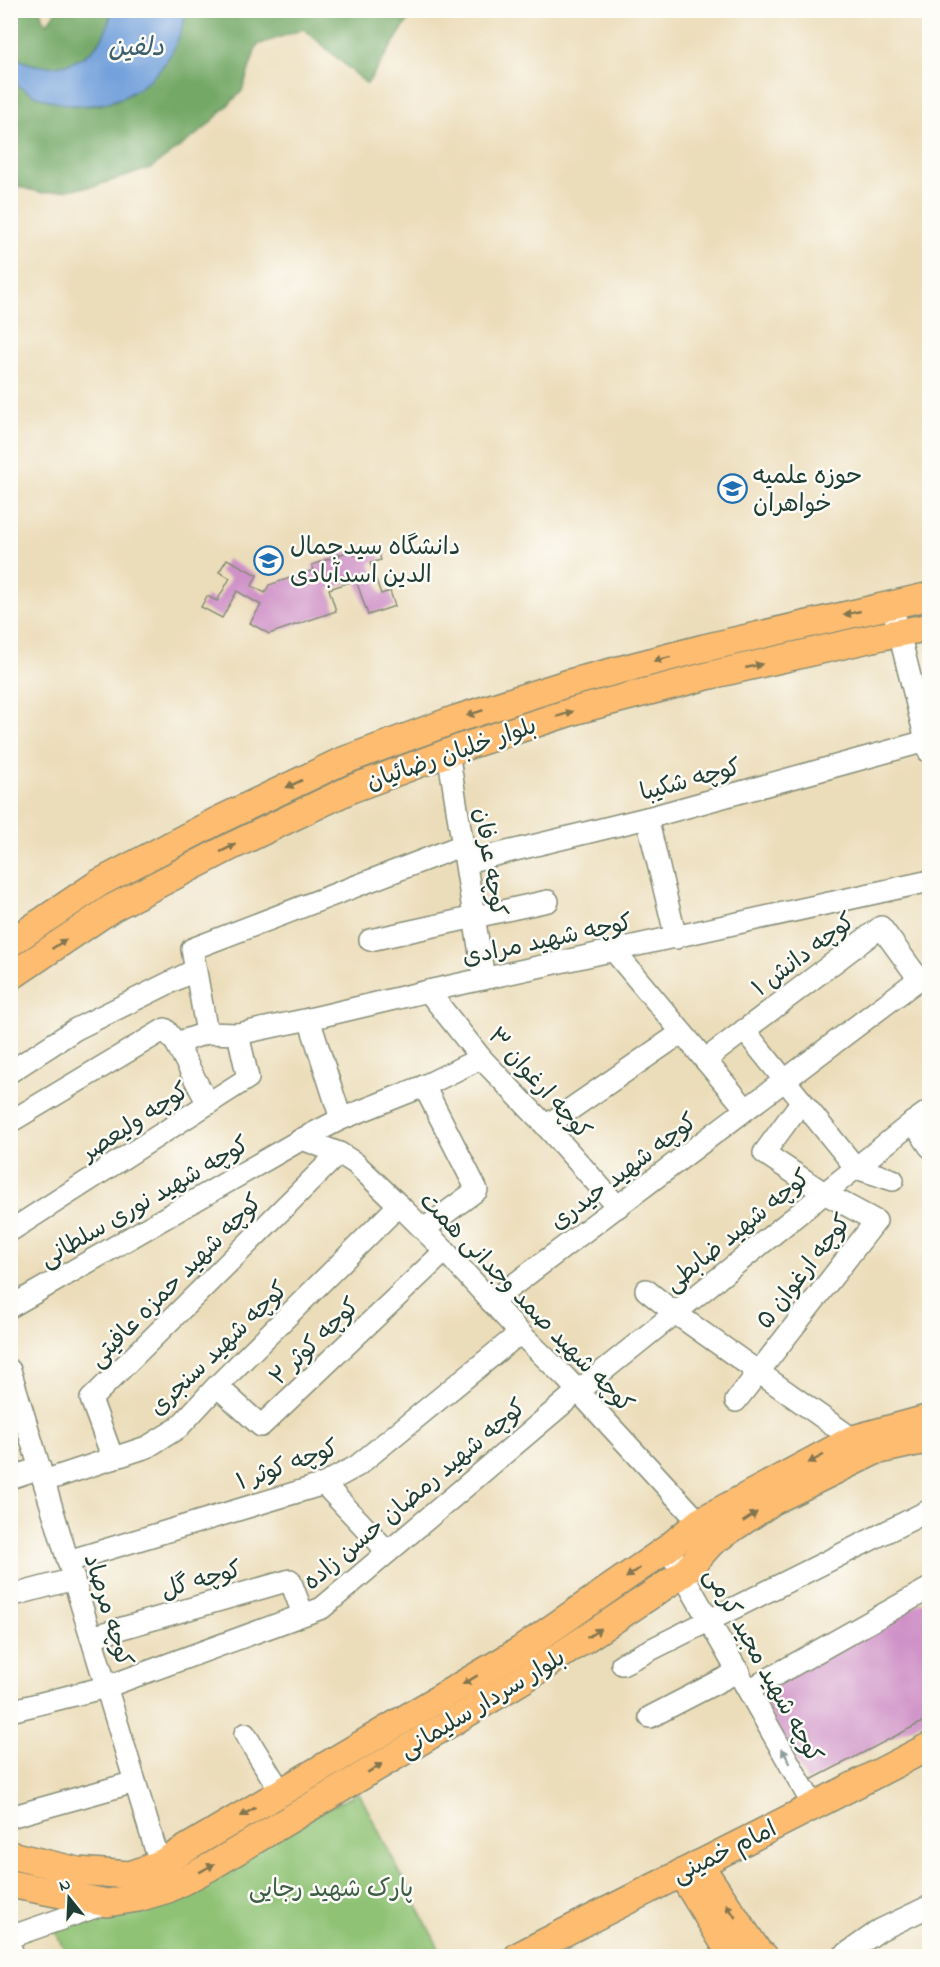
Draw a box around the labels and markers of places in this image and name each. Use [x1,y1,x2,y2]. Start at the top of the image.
place label: حوزه علمیه خواهران [753,460,863,523]
school or university icon: حوزه علمیه خواهران [716,473,748,505]
place label: دانشگاه سیدجمال الدین اسدآبادی [290,531,460,594]
school or university icon: دانشگاه سیدجمال الدین اسدآبادی [253,544,285,576]

